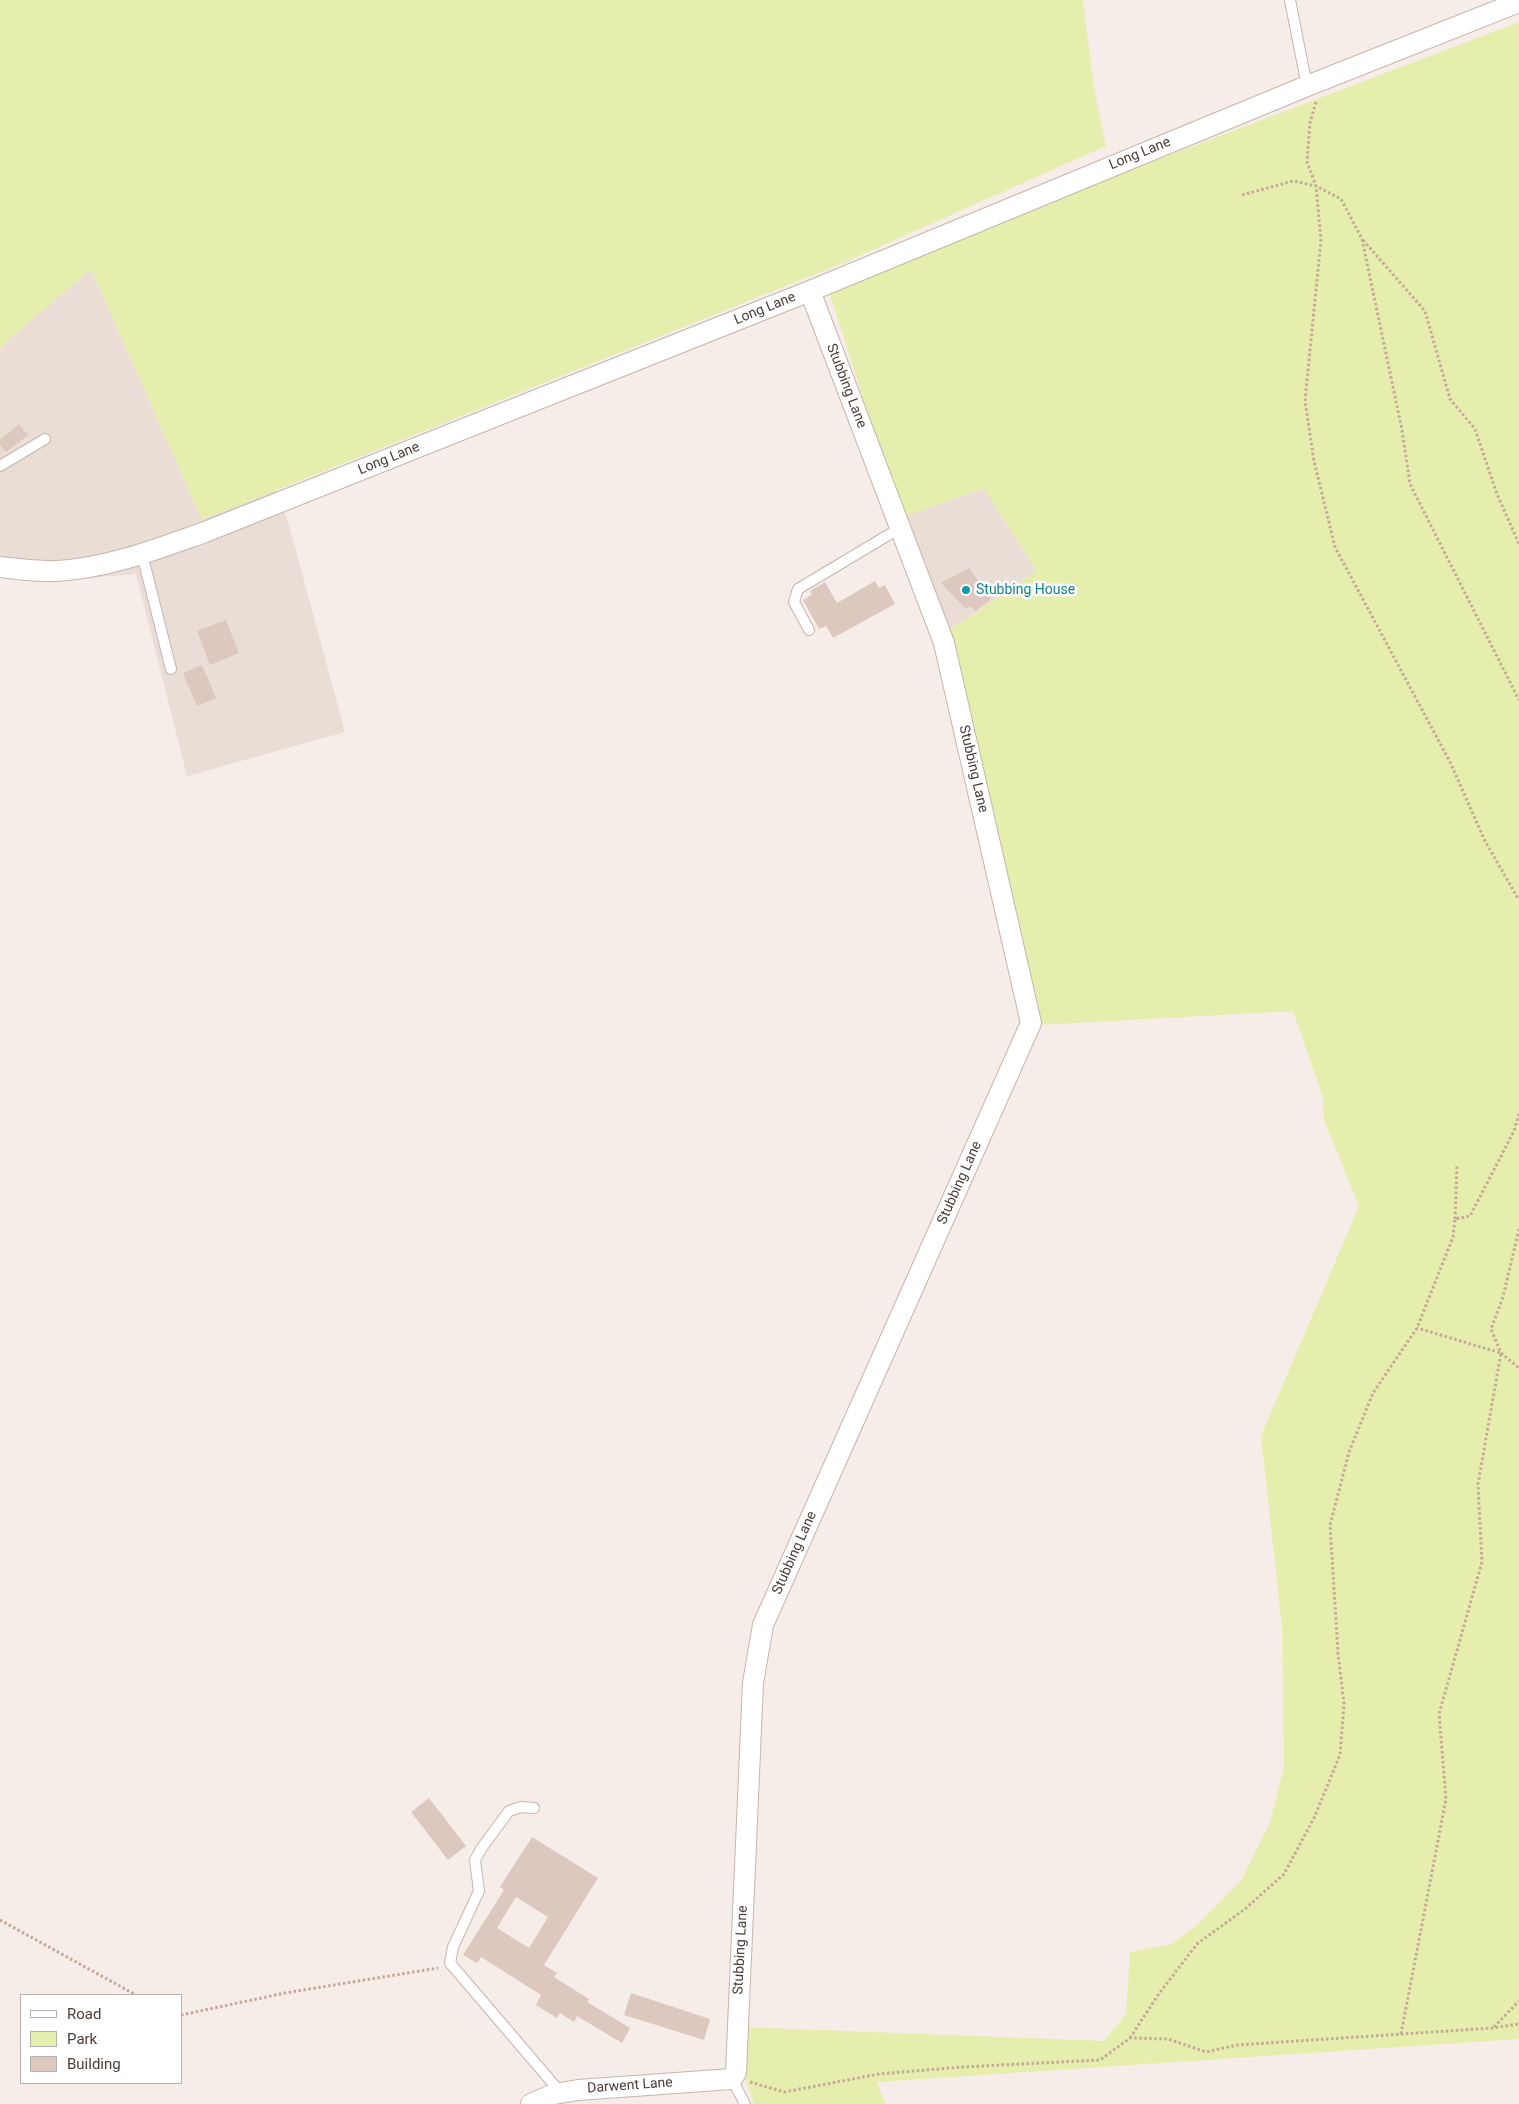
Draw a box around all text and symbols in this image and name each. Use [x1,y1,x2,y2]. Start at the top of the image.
street label: Long Lane [1107,134,1173,174]
street label: Long Lane [732,289,798,329]
street label: Stubbing Lane [822,341,870,431]
street label: Long Lane [356,439,422,479]
place label: Stubbing House [976,582,1075,598]
marker: Stubbing House [960,584,972,596]
street label: Stubbing Lane [955,724,991,814]
street label: Stubbing Lane [934,1139,986,1227]
street label: Stubbing Lane [769,1509,821,1597]
street label: Stubbing Lane [730,1905,752,1995]
legend [20,1994,182,2084]
text: Road [67,2005,101,2023]
text: Park [67,2030,97,2048]
text: Building [67,2055,121,2073]
street label: Darwent Lane [587,2075,673,2097]

